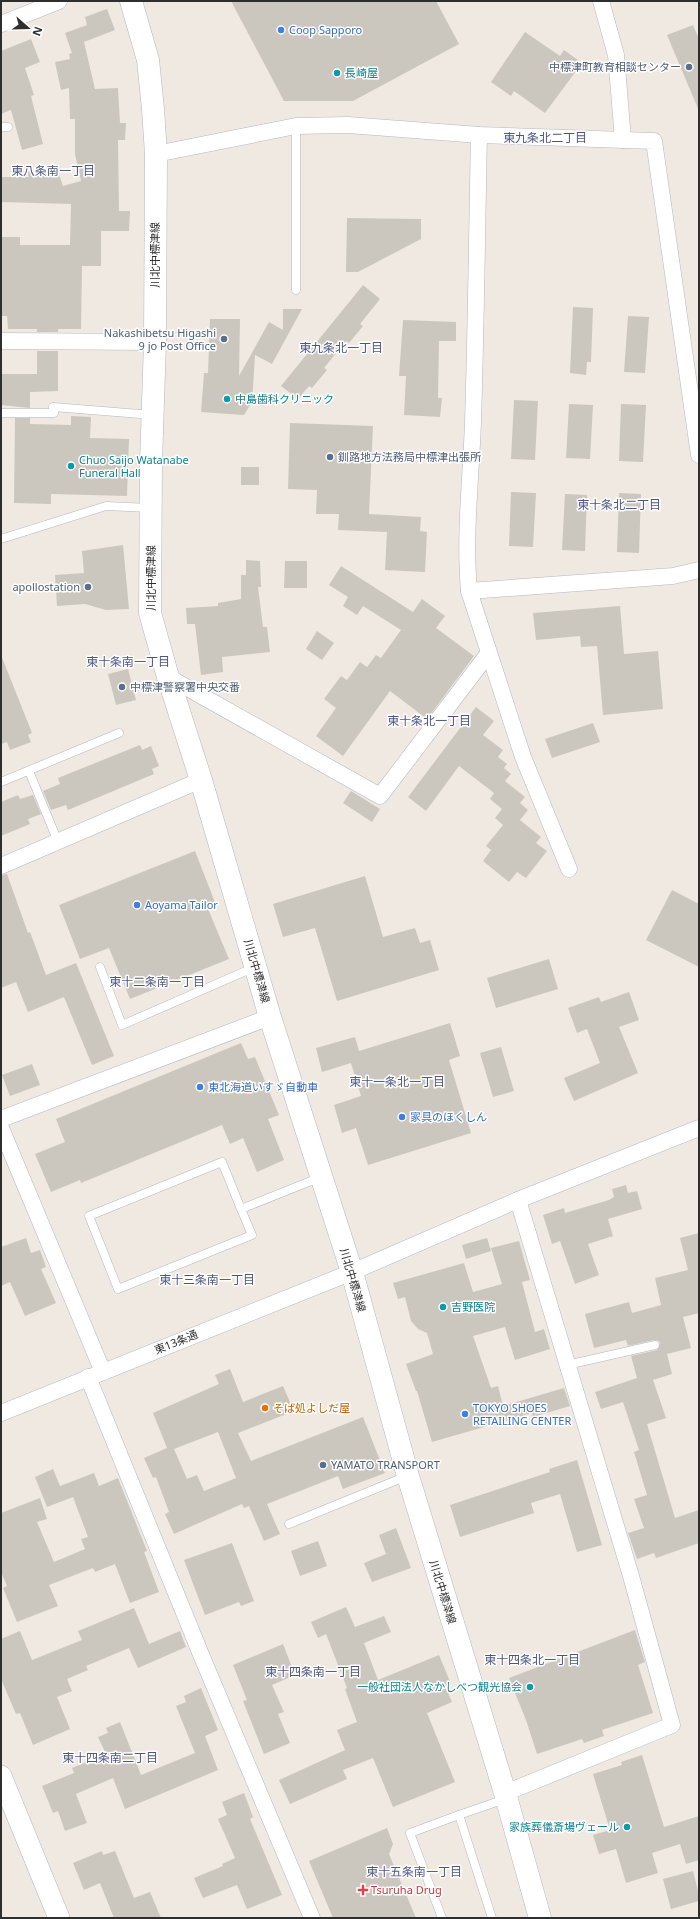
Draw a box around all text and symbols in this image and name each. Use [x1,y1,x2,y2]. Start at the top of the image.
north arrow [8,8,48,48]
place label: Coop Sapporo [289,22,363,37]
text: N [29,25,46,38]
marker: Coop Sapporo [276,25,286,35]
place label: 中標津町教育相談センター [549,59,681,74]
marker: 中標津町教育相談センター [684,62,694,72]
place label: 長崎屋 [345,65,378,80]
marker: 長崎屋 [332,68,342,78]
district label: 東九条北二丁目 [503,129,587,146]
district label: 東八条南一丁目 [11,162,95,179]
street label: 川北中標津線 [147,222,162,288]
place label: Nakashibetsu Higashi 9 jo Post Office [104,325,216,353]
marker: Nakashibetsu Higashi 9 jo Post Office [219,334,229,344]
district label: 東九条北一丁目 [299,339,383,356]
place label: 中島歯科クリニック [235,391,334,406]
marker: 中島歯科クリニック [222,394,232,404]
place label: 釧路地方法務局中標津出張所 [338,449,482,464]
place label: Chuo Saijo Watanabe Funeral Hall [79,452,189,480]
marker: 釧路地方法務局中標津出張所 [325,452,335,462]
marker: Chuo Saijo Watanabe Funeral Hall [66,461,76,471]
district label: 東十条北二丁目 [577,496,661,513]
street label: 川北中標津線 [143,545,158,611]
place label: apollostation [12,579,80,594]
marker: apollostation [83,582,93,592]
district label: 東十条南一丁目 [86,653,170,670]
place label: 中標津警察署中央交番 [130,679,240,694]
marker: 中標津警察署中央交番 [117,682,127,692]
district label: 東十条北一丁目 [387,712,471,729]
place label: Aoyama Tailor [145,897,218,912]
marker: Aoyama Tailor [132,900,142,910]
street label: 川北中標津線 [241,937,274,1005]
district label: 東十二条南一丁目 [109,973,205,990]
district label: 東十一条北一丁目 [349,1073,445,1090]
place label: 東北海道いすゞ自動車 [208,1079,318,1094]
marker: 東北海道いすゞ自動車 [195,1082,205,1092]
place label: 家具のほくしん [410,1109,487,1124]
marker: 家具のほくしん [397,1112,407,1122]
street label: 川北中標津線 [337,1246,370,1314]
district label: 東十三条南一丁目 [159,1271,255,1288]
place label: 吉野医院 [451,1299,495,1314]
marker: 吉野医院 [438,1302,448,1312]
street label: 東13条通 [152,1326,200,1357]
place label: そば処よしだ屋 [273,1400,350,1415]
place label: TOKYO SHOES RETAILING CENTER [473,1400,571,1428]
marker: そば処よしだ屋 [260,1403,270,1413]
marker: TOKYO SHOES RETAILING CENTER [460,1409,470,1419]
place label: YAMATO TRANSPORT [331,1457,440,1472]
marker: YAMATO TRANSPORT [318,1460,328,1470]
street label: 川北中標津線 [427,1558,460,1626]
district label: 東十四条北一丁目 [484,1651,580,1668]
district label: 東十四条南一丁目 [265,1663,361,1680]
place label: 一般社団法人なかしべつ観光協会 [357,1679,522,1694]
marker: 一般社団法人なかしべつ観光協会 [525,1682,535,1692]
district label: 東十四条南二丁目 [62,1749,158,1766]
place label: 家族葬儀斎場ヴェール [509,1819,619,1834]
marker: 家族葬儀斎場ヴェール [622,1822,632,1832]
district label: 東十五条南一丁目 [366,1863,462,1880]
place label: Tsuruha Drug [371,1882,442,1897]
marker: Tsuruha Drug [358,1885,368,1895]

